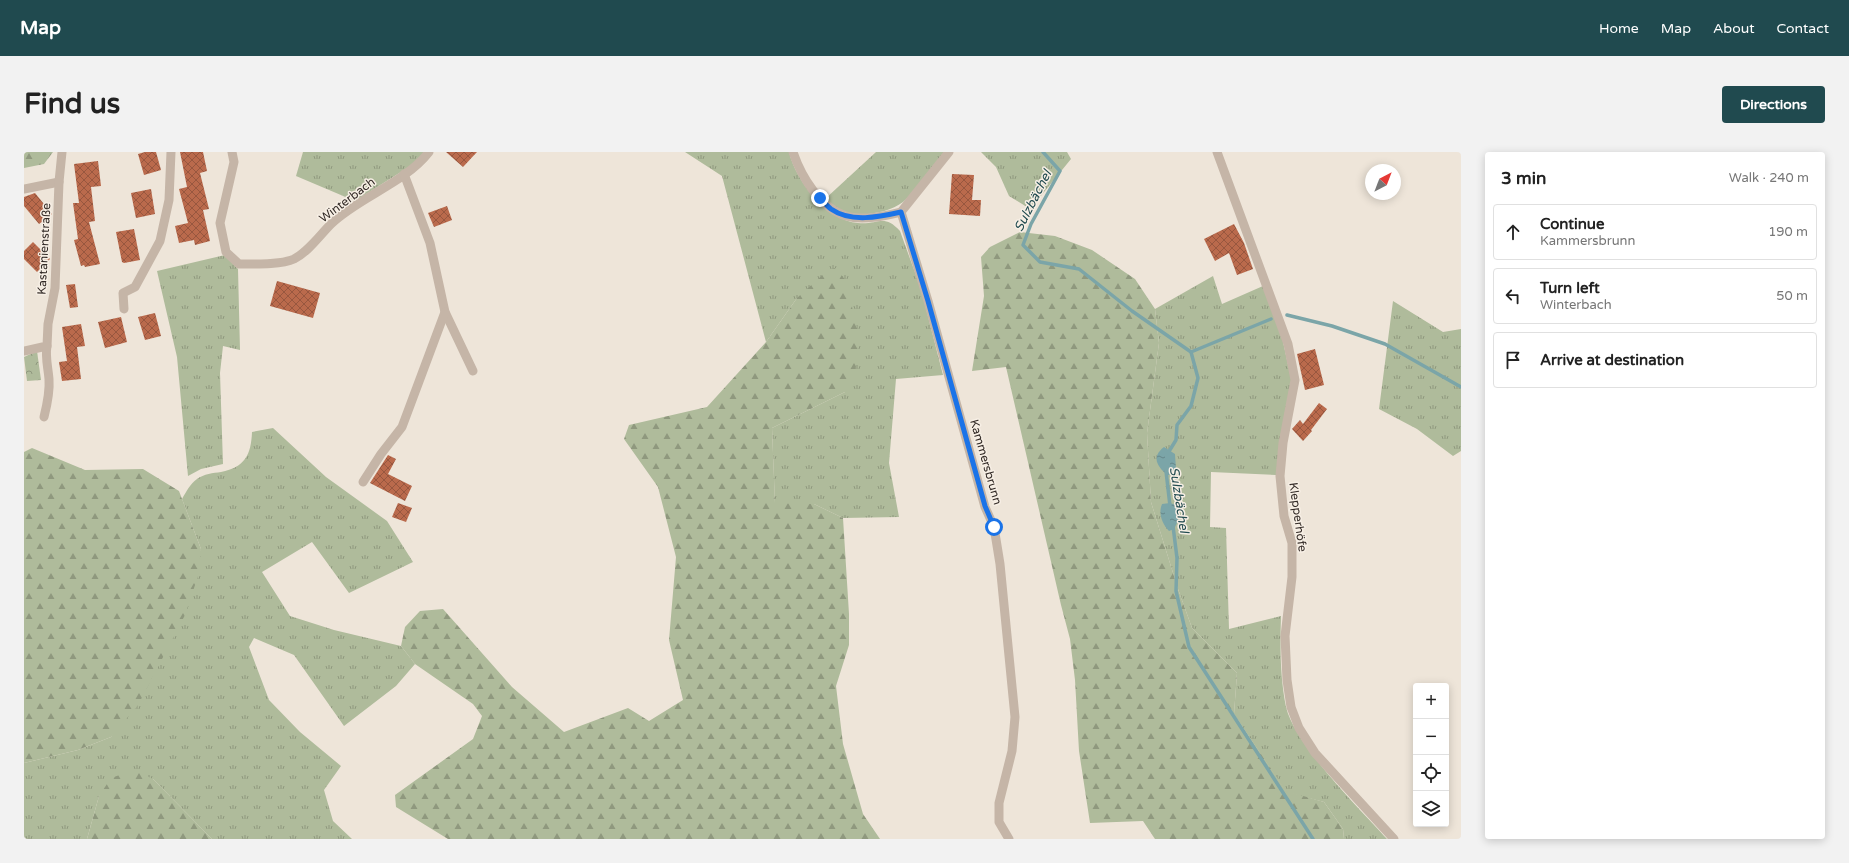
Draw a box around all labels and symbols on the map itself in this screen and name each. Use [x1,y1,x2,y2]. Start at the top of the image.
north arrow [1365,164,1401,200]
water label: Sulzbächel [1011,166,1056,234]
street label: Winterbach [316,175,378,225]
route end [811,189,829,207]
street label: Kastanienstraße [35,203,53,295]
street label: Kammersbrunn [967,418,1005,506]
water label: Sulzbächel [1166,466,1192,536]
street label: Klepperhöfe [1286,481,1310,553]
route start [985,518,1003,536]

